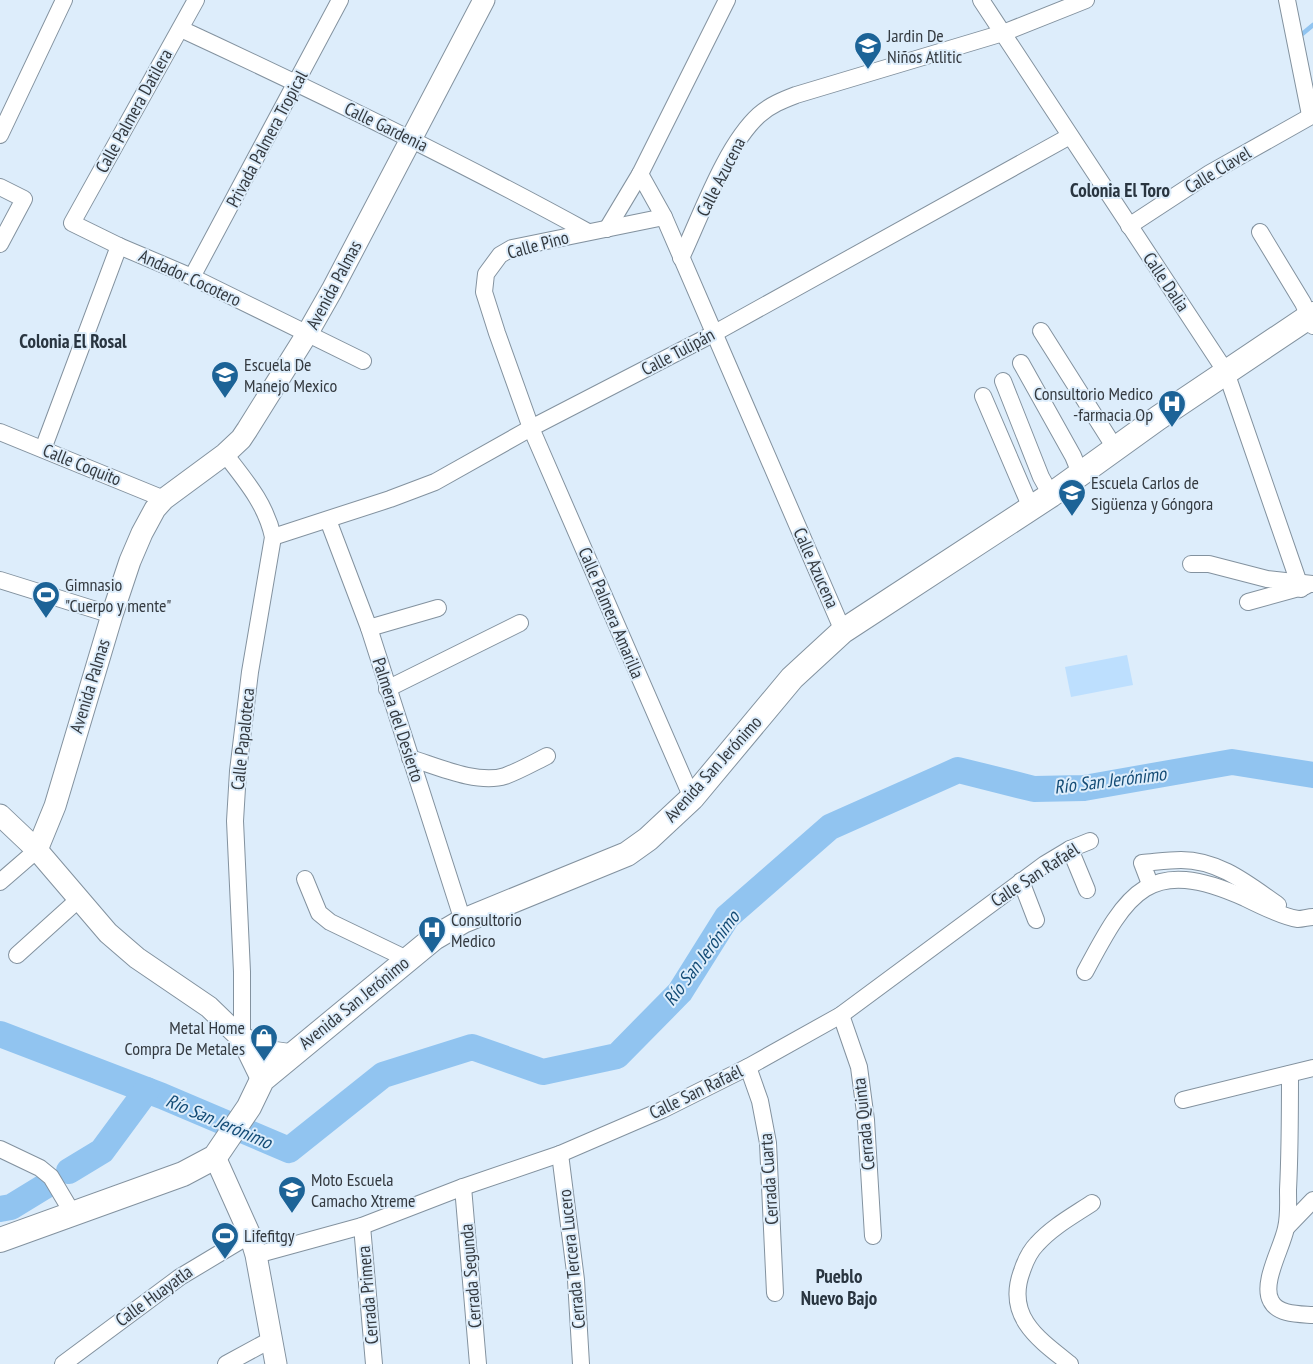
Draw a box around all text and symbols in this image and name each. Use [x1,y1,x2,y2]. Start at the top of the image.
place label: Jardin De Niños Atlitic [886,24,963,68]
school or university icon: Jardin De Niños Atlitic [853,31,883,70]
street label: Calle Palmera Datilera [90,45,177,177]
street label: Privada Palmera Tropical [221,66,313,211]
street label: Calle Gardenia [341,96,432,157]
street label: Calle Azucena [691,133,750,220]
street label: Calle Clavel [1180,140,1256,198]
district label: Colonia El Toro [1070,178,1170,202]
street label: Calle Pino [505,225,571,264]
street label: Avenida Palmas [301,237,366,333]
street label: Andador Cocotero [135,244,245,311]
street label: Calle Dalia [1138,248,1195,316]
street label: Calle Tulipán [637,323,718,380]
district label: Colonia El Rosal [19,329,127,353]
place label: Escuela De Manejo Mexico [244,353,337,397]
school or university icon: Escuela De Manejo Mexico [210,360,240,399]
place label: Consultorio Medico -farmacia Op [1034,382,1153,426]
hospital icon: Consultorio Medico -farmacia Op [1157,389,1187,428]
street label: Calle Coquito [40,438,125,491]
place label: Escuela Carlos de Sigüenza y Góngora [1091,471,1213,515]
school or university icon: Escuela Carlos de Sigüenza y Góngora [1057,478,1087,517]
street label: Calle Azucena [789,524,844,612]
street label: Calle Palmera Amarilla [573,544,649,682]
place label: Gimnasio "Cuerpo y mente" [65,573,171,617]
sports icon: Gimnasio "Cuerpo y mente" [31,580,61,619]
street label: Avenida Palmas [64,636,115,736]
street label: Palmera del Desierto [368,655,430,785]
street label: Calle Papaloteca [226,687,259,791]
street label: Avenida San Jerónimo [659,710,767,827]
water label: Río San Jerónimo [1053,761,1169,799]
street label: Calle San Rafaél [986,837,1084,912]
water label: Río San Jerónimo [658,904,746,1010]
place label: Consultorio Medico [451,908,522,952]
hospital icon: Consultorio Medico [417,915,447,954]
street label: Avenida San Jerónimo [294,951,414,1054]
place label: Metal Home Compra De Metales [125,1016,245,1060]
shop icon: Metal Home Compra De Metales [249,1023,279,1062]
street label: Calle San Rafaél [645,1059,747,1124]
street label: Cerrada Quinta [847,1077,880,1171]
water label: Río San Jerónimo [163,1088,277,1155]
street label: Cerrada Cuarta [754,1133,783,1226]
place label: Moto Escuela Camacho Xtreme [311,1168,416,1212]
school or university icon: Moto Escuela Camacho Xtreme [277,1175,307,1214]
street label: Cerrada Tercera Lucero [553,1188,590,1330]
sports icon: Lifefitgy [210,1221,240,1260]
street label: Cerrada Segunda [454,1223,487,1329]
place label: Lifefitgy [244,1224,295,1247]
street label: Cerrada Primera [352,1245,383,1345]
street label: Calle Huayatla [111,1260,197,1331]
district label: Pueblo Nuevo Bajo [801,1264,877,1310]

